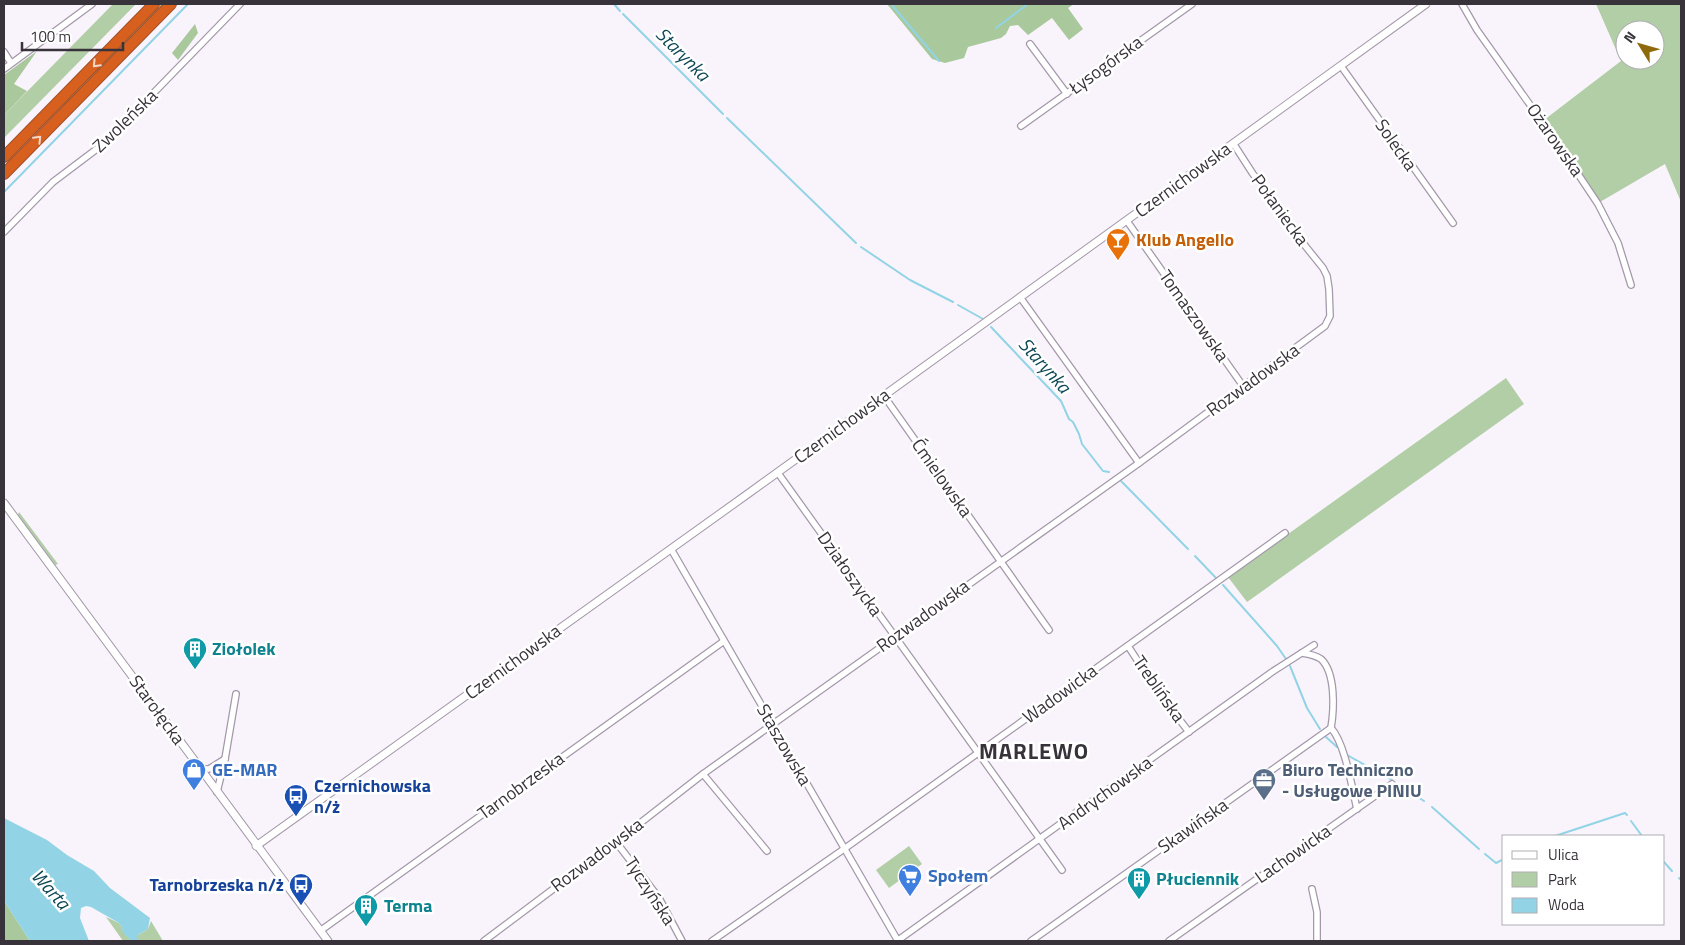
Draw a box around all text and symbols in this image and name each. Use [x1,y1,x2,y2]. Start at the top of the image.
scale bar [22,20,124,52]
water label: Starynka [650,20,718,89]
north arrow [1615,20,1665,70]
text: 100 m [30,25,71,48]
text: N [1618,27,1641,47]
street label: Łysogórska [1062,29,1148,101]
one-way arrow [93,58,102,67]
street label: Zwoleńska [86,83,163,159]
street label: Ożarowska [1520,98,1591,182]
street label: Solecka [1369,113,1424,176]
street label: Czernichowska [1129,135,1237,224]
one-way arrow [32,136,41,145]
street label: Połaniecka [1245,168,1316,251]
place label: Klub Angello [1136,226,1234,253]
bar icon: Klub Angello [1105,227,1131,261]
street label: Tomaszowska [1153,264,1236,367]
water label: Starynka [1012,330,1079,400]
street label: Rozwadowska [1200,336,1305,423]
street label: Czernichowska [788,381,896,470]
street label: Ćmielowska [905,433,980,523]
street label: Działoszycka [811,526,890,622]
street label: Rozwadowska [870,572,975,659]
street label: Czernichowska [459,617,567,706]
place label: Ziołolek [212,635,276,662]
building icon: Ziołolek [182,636,208,670]
street label: Treblińska [1126,650,1192,728]
street label: Wadowicka [1017,657,1103,730]
street label: Starołęcka [123,669,192,750]
street label: Staszowska [750,699,819,791]
district label: MARLEWO [979,734,1089,768]
street label: Tarnobrzeska [472,745,570,826]
street label: Andrychowska [1052,749,1158,836]
place label: GE-MAR [212,756,278,783]
place label: Biuro Techniczno - Usługowe PINIU [1282,756,1422,804]
shop icon: GE-MAR [181,757,207,791]
office icon: Biuro Techniczno - Usługowe PINIU [1251,767,1277,801]
place label: Czernichowska n/ż [314,772,431,820]
bus stop icon: Czernichowska n/ż [283,783,309,817]
street label: Skawińska [1152,791,1233,860]
street label: Rozwadowska [545,811,649,898]
street label: Lachowicka [1249,817,1336,890]
legend [1502,835,1665,925]
text: Ulica [1548,843,1579,866]
street label: Tyczyńska [618,851,683,930]
water label: Warta [25,862,79,917]
place label: Społem [928,862,988,889]
supermarket icon: Społem [897,863,923,897]
place label: Płuciennik [1156,865,1240,892]
building icon: Płuciennik [1126,866,1152,900]
text: Park [1548,868,1577,891]
place label: Tarnobrzeska n/ż [149,871,284,898]
bus stop icon: Tarnobrzeska n/ż [288,872,314,906]
place label: Terma [384,892,432,919]
building icon: Terma [353,893,379,927]
text: Woda [1548,893,1585,916]

